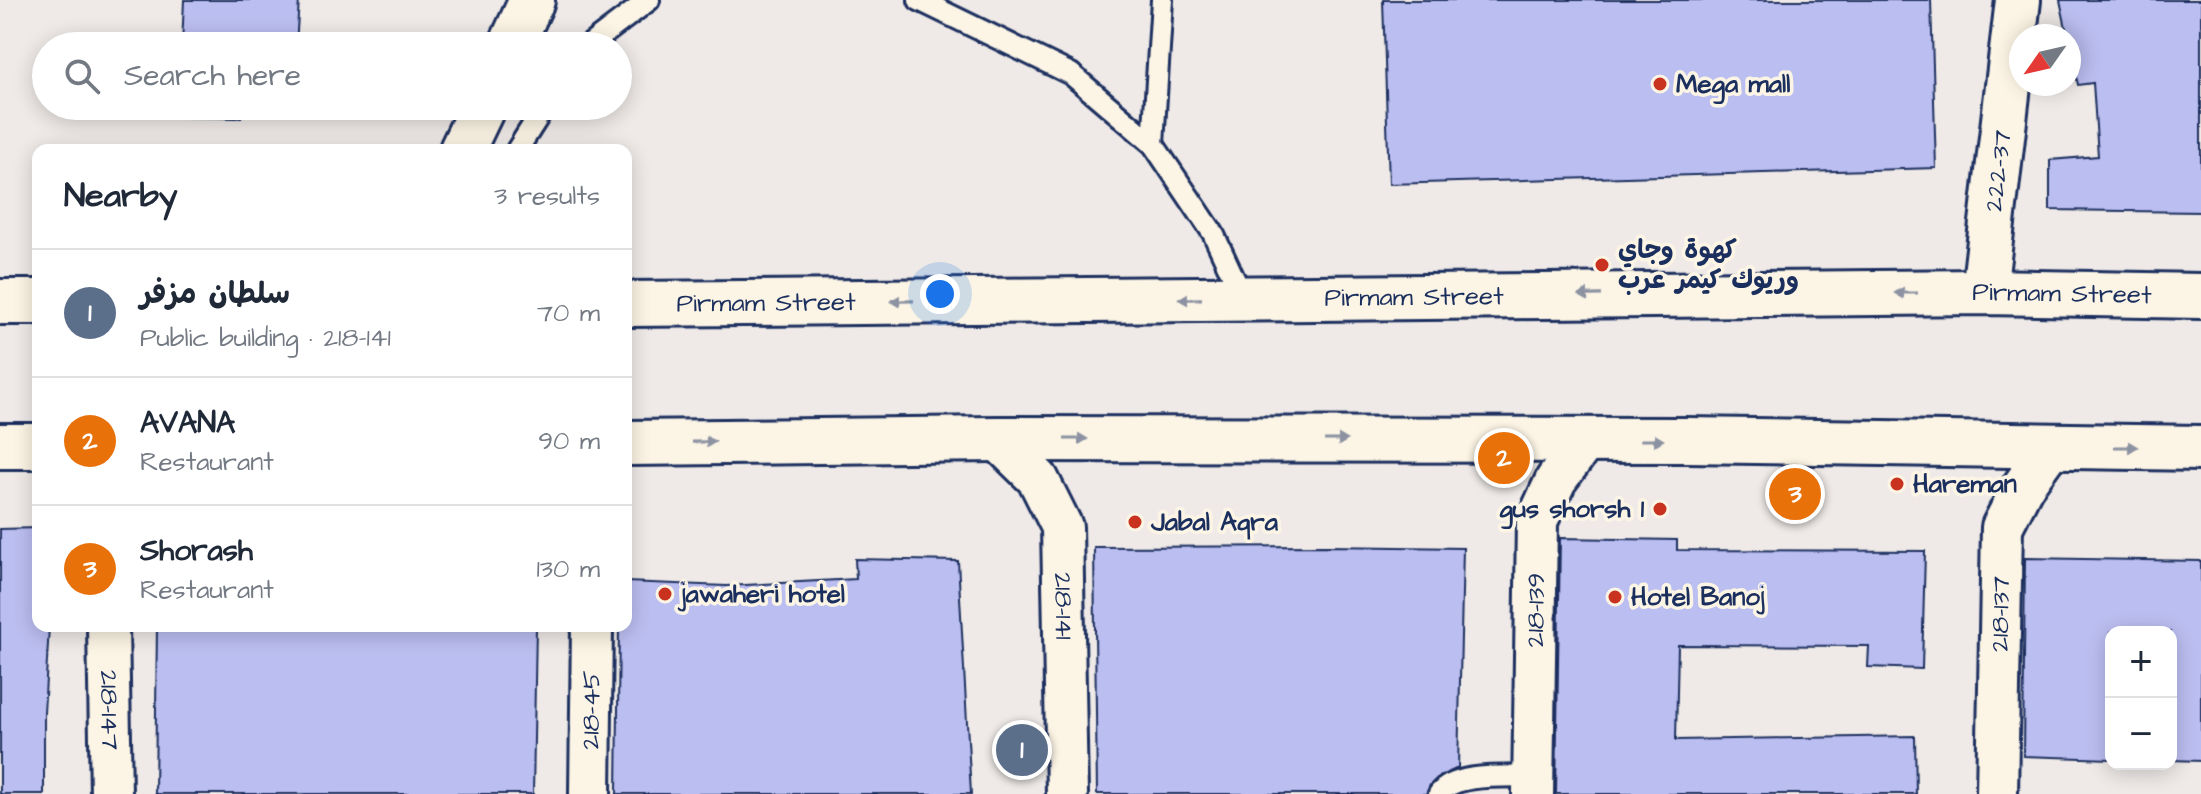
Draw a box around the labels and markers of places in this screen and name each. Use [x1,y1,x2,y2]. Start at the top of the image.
place label: Mega mall [1676,66,1790,105]
marker: Mega mall [1651,75,1669,93]
place label: كهوة وجاي وريوك كيمر عرب [1618,232,1799,298]
marker: كهوة وجاي وريوك كيمر عرب [1593,256,1611,274]
pin: 2 [1478,428,1530,488]
pin: 3 [1769,464,1821,524]
place label: Hareman [1913,466,2017,502]
marker: Hareman [1888,475,1906,493]
place label: gus shorsh 1 [1499,491,1645,530]
marker: gus shorsh 1 [1651,500,1669,518]
place label: Jabal Aqra [1150,504,1279,540]
marker: Jabal Aqra [1126,513,1144,531]
place label: jawaheri hotel [677,576,845,612]
place label: Hotel Banoj [1631,579,1765,615]
marker: jawaheri hotel [656,585,674,603]
marker: Hotel Banoj [1606,588,1624,606]
pin: 1 [996,720,1048,780]

